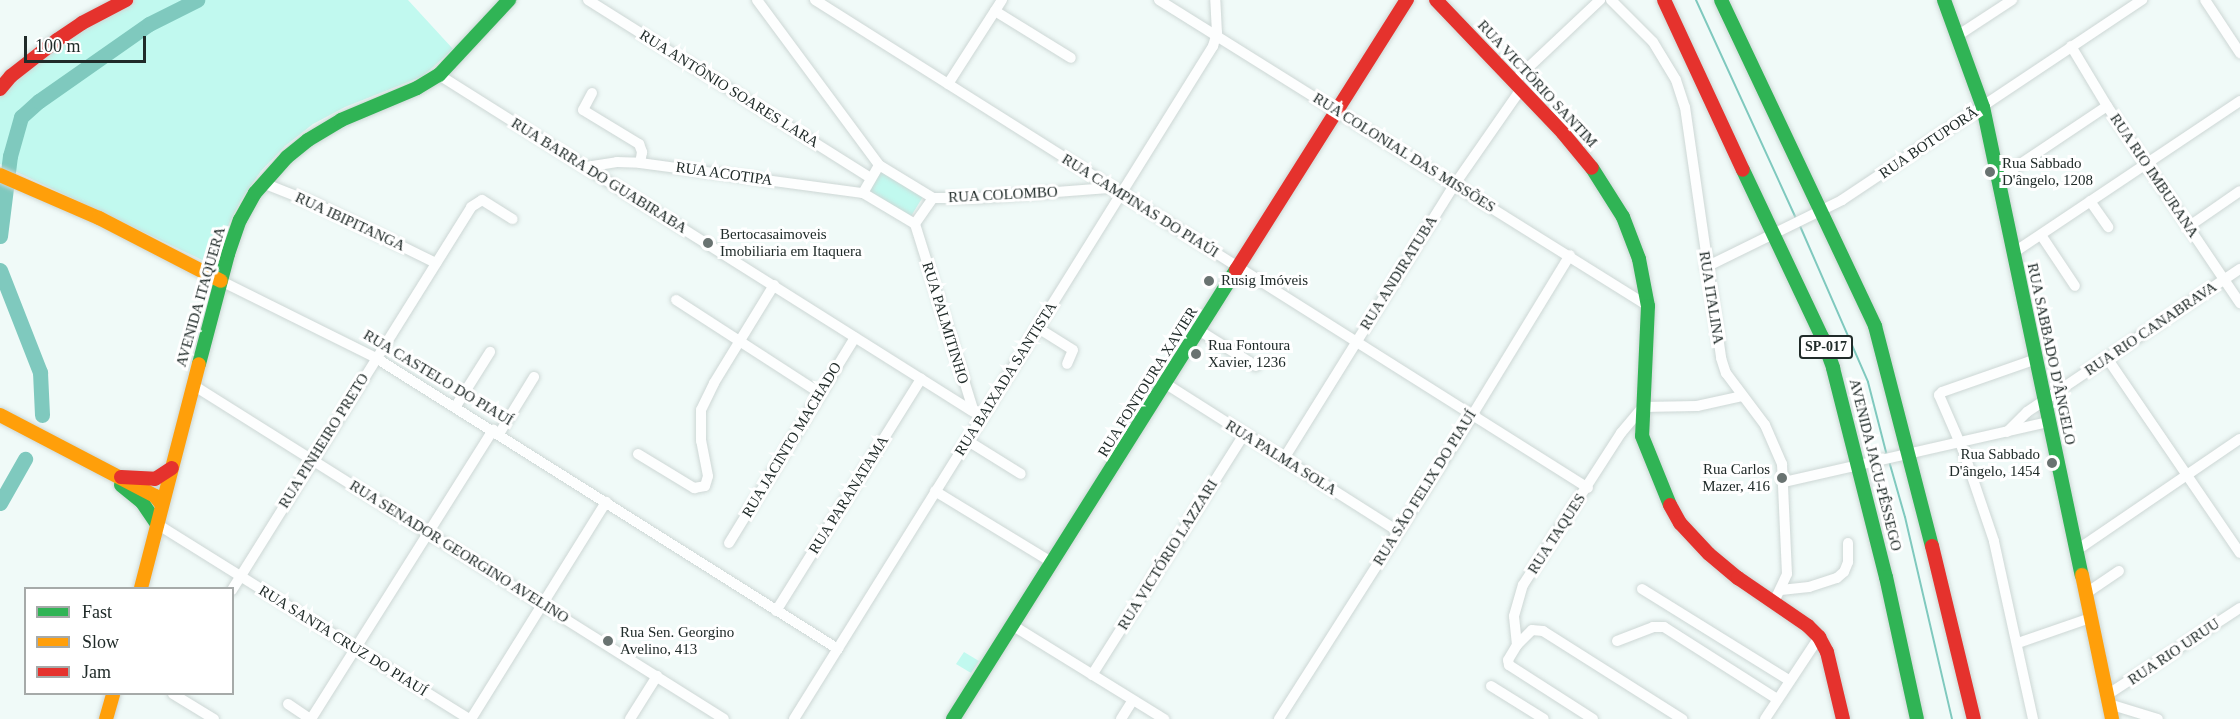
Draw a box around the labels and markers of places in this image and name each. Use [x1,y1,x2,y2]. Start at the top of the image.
place label: Rua Sabbado D'ângelo, 1208 [2002,154,2093,189]
marker: Rua Sabbado D'ângelo, 1208 [1983,165,1997,179]
place label: Bertocasaimoveis Imobiliaria em Itaquera [720,225,862,260]
marker: Bertocasaimoveis Imobiliaria em Itaquera [701,236,715,250]
place label: Rusig Imóveis [1221,272,1308,290]
marker: Rusig Imóveis [1202,274,1216,288]
place label: Rua Fontoura Xavier, 1236 [1208,336,1290,371]
marker: Rua Fontoura Xavier, 1236 [1189,347,1203,361]
place label: Rua Sabbado D'ângelo, 1454 [1949,445,2040,480]
marker: Rua Sabbado D'ângelo, 1454 [2045,456,2059,470]
place label: Rua Carlos Mazer, 416 [1702,460,1770,495]
marker: Rua Carlos Mazer, 416 [1775,471,1789,485]
place label: Rua Sen. Georgino Avelino, 413 [620,623,734,658]
marker: Rua Sen. Georgino Avelino, 413 [601,634,615,648]

